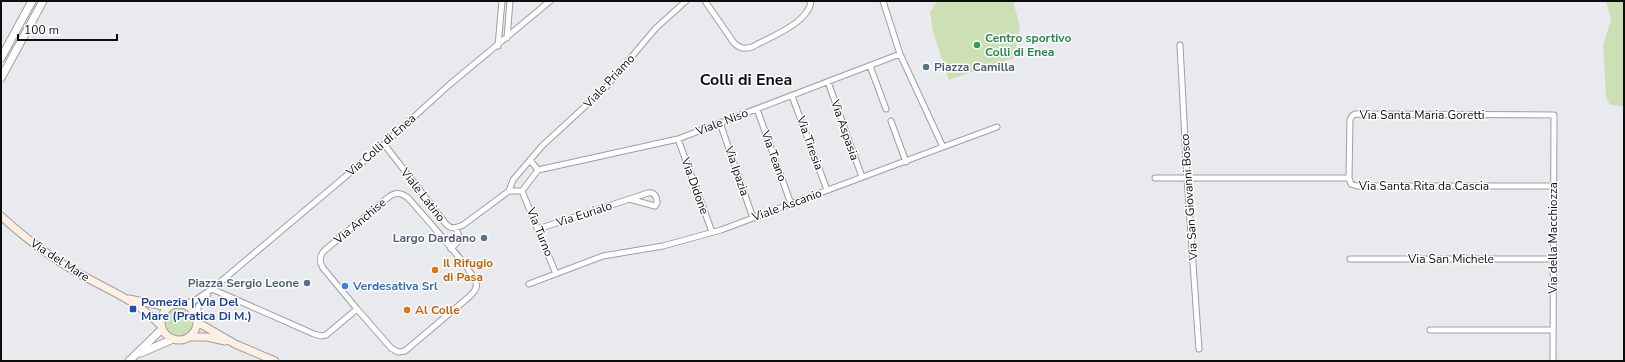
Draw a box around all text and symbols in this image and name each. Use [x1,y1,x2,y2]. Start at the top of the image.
scale bar [18,16,117,42]
text: 100 m [24,22,59,38]
place label: Centro sportivo Colli di Enea [985,30,1072,60]
marker: Centro sportivo Colli di Enea [972,40,982,50]
street label: Viale Priamo [579,50,638,112]
place label: Piazza Camilla [934,59,1015,75]
marker: Piazza Camilla [921,62,931,72]
district label: Colli di Enea [700,69,792,91]
street label: Via Aspasia [827,97,863,162]
street label: Viale Niso [693,105,751,140]
street label: Via Santa Maria Goretti [1359,107,1484,123]
street label: Via Colli di Enea [342,110,419,180]
street label: Via Tiresia [793,113,827,172]
street label: Via Teano [757,127,791,184]
street label: Via San Giovanni Bosco [1177,133,1201,262]
street label: Via Ipazia [721,143,753,198]
street label: Via Didone [677,155,713,216]
street label: Viale Latino [396,164,449,225]
street label: Via Santa Rita da Cascia [1358,178,1489,194]
street label: Via della Macchiozza [1545,182,1561,295]
street label: Viale Ascanio [749,185,824,225]
street label: Via Anchise [330,195,389,248]
street label: Via Eurialo [553,197,614,231]
street label: Via Turno [523,204,557,259]
place label: Largo Dardano [393,230,476,246]
marker: Largo Dardano [479,233,489,243]
street label: Via del Mare [26,234,93,285]
street label: Via San Michele [1407,251,1494,267]
place label: Il Rifugio di Pasa [443,255,493,285]
marker: Il Rifugio di Pasa [430,265,440,275]
place label: Piazza Sergio Leone [188,275,299,291]
marker: Piazza Sergio Leone [302,278,312,288]
place label: Verdesativa Srl [352,278,438,294]
marker: Verdesativa Srl [340,281,350,291]
place label: Pomezia | Via Del Mare (Pratica Di M.) [141,294,252,324]
place label: Al Colle [415,302,460,318]
marker: Pomezia | Via Del Mare (Pratica Di M.) [128,304,138,314]
marker: Al Colle [402,305,412,315]

